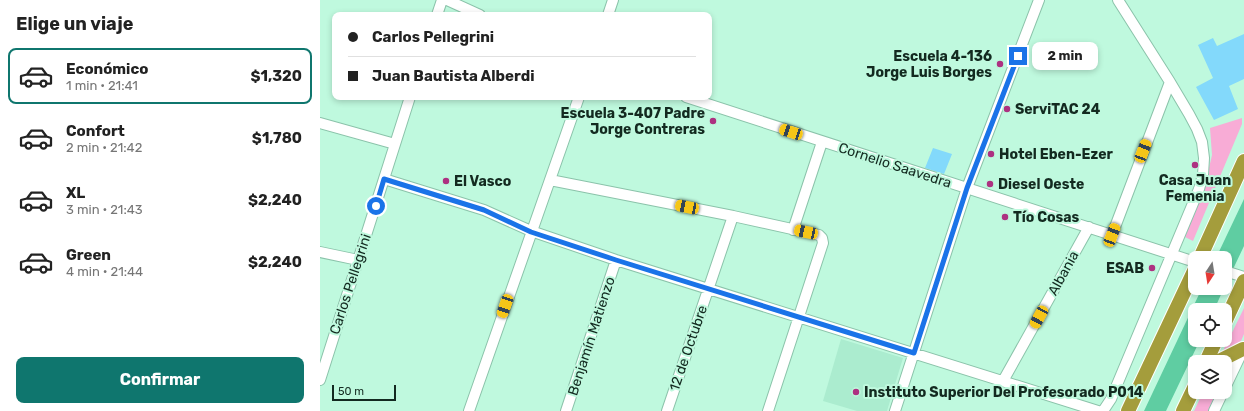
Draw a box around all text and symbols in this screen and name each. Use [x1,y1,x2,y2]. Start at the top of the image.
text: Elige un viaje [16,13,133,35]
text: Carlos Pellegrini [372,28,494,46]
callout: 2 min [1032,42,1098,70]
route end [1009,47,1027,65]
place label: Escuela 4-136 Jorge Luis Borges [866,48,992,81]
text: 2 min [1047,48,1083,63]
icon: car [18,58,54,94]
marker: Escuela 4-136 Jorge Luis Borges [995,59,1005,69]
text: Económico [66,60,148,78]
text: $1,320 [251,67,302,85]
text: Juan Bautista Alberdi [372,67,535,85]
text: 1 min · 21:41 [66,78,138,93]
place label: ServiTAC 24 [1015,101,1101,118]
marker: ServiTAC 24 [1002,104,1012,114]
place label: Escuela 3-407 Padre Jorge Contreras [561,105,705,138]
marker: Escuela 3-407 Padre Jorge Contreras [708,116,718,126]
icon: car [18,120,54,156]
text: Confort [66,122,125,140]
car [778,123,804,141]
text: $1,780 [252,129,302,147]
car [1133,138,1153,164]
street label: Cornelio Saavedra [836,139,954,192]
text: 2 min · 21:42 [66,140,142,155]
place label: Hotel Eben-Ezer [999,146,1113,163]
marker: Hotel Eben-Ezer [986,149,996,159]
marker: Casa Juan Femenia [1190,160,1200,170]
place label: Casa Juan Femenia [1159,172,1231,205]
place label: El Vasco [454,173,511,190]
marker: El Vasco [441,176,451,186]
place label: Diesel Oeste [998,176,1084,193]
marker: Diesel Oeste [985,179,995,189]
icon: car [18,182,54,218]
text: XL [66,184,85,202]
text: $2,240 [248,191,302,209]
route start [367,197,385,215]
car [674,199,700,215]
text: 3 min · 21:43 [66,202,143,217]
place label: Tío Cosas [1013,209,1080,226]
marker: Tío Cosas [1000,212,1010,222]
car [1102,222,1122,248]
car [793,224,819,240]
street label: Carlos Pellegrini [326,232,375,337]
icon: car [18,244,54,280]
text: Green [66,246,111,264]
street label: Albania [1044,248,1083,299]
north arrow [1188,251,1232,295]
map controls [1188,251,1232,399]
text: $2,240 [248,253,302,271]
place label: ESAB [1106,260,1144,277]
marker: ESAB [1147,263,1157,273]
text: 4 min · 21:44 [66,264,143,279]
street label: Benjamín Matienzo [564,275,619,398]
car [495,293,515,319]
street label: 12 de Octubre [666,303,711,393]
button: locate [1188,303,1232,347]
car [1028,304,1050,330]
button: layers [1188,355,1232,399]
button: Confirmar [16,357,304,403]
scale bar [332,383,396,402]
place label: Instituto Superior Del Profesorado P014 [864,384,1144,401]
text: 50 m [338,385,364,398]
marker: Instituto Superior Del Profesorado P014 [851,387,861,397]

